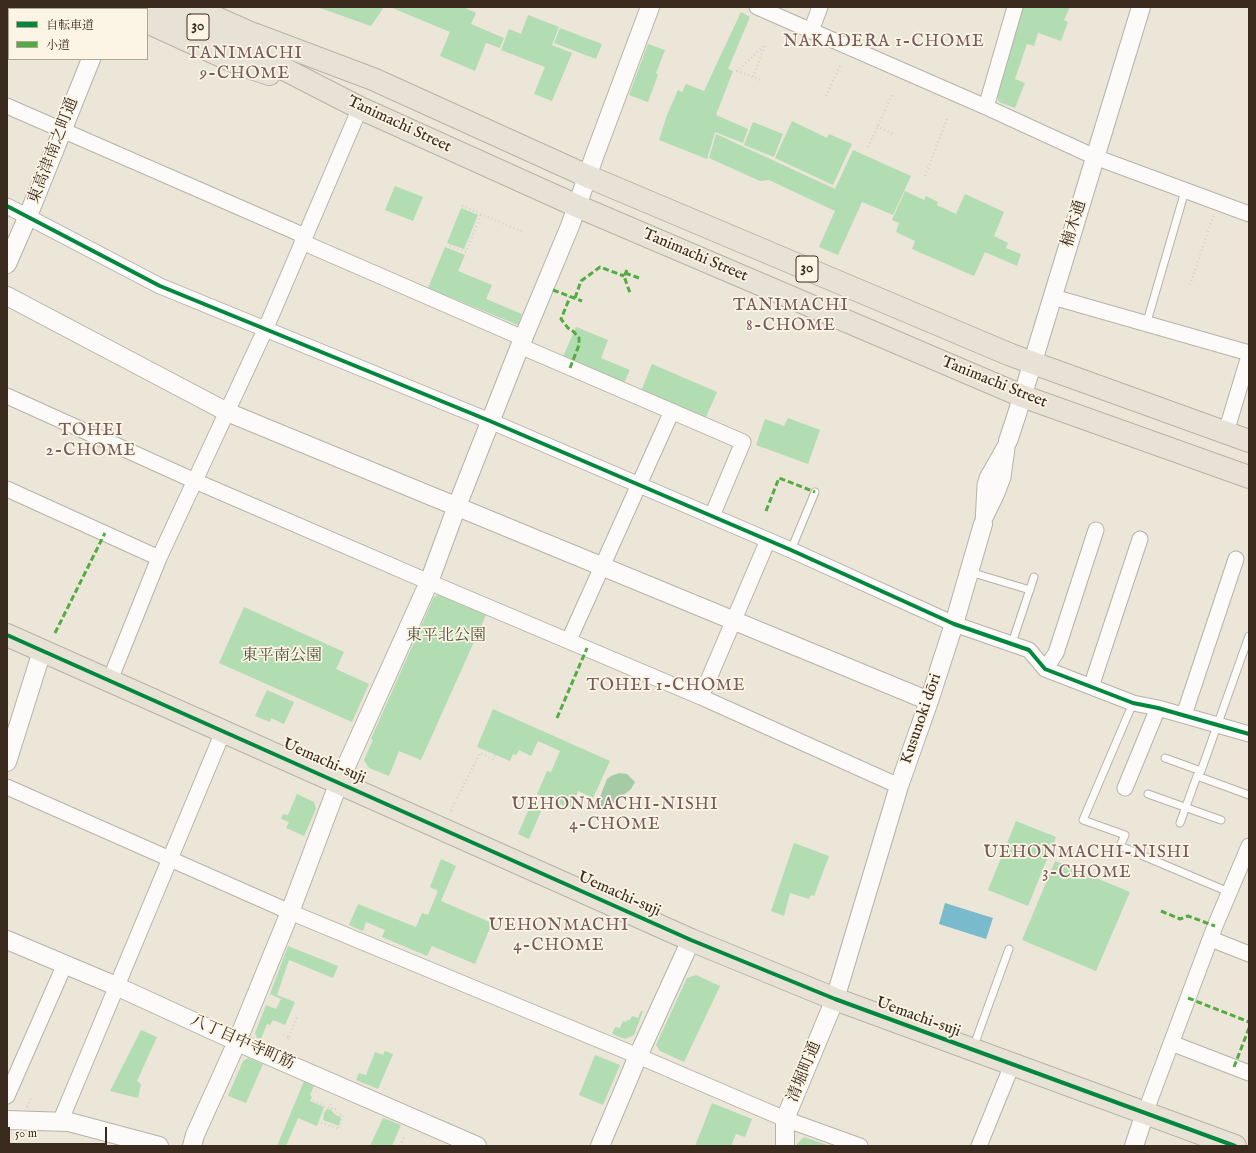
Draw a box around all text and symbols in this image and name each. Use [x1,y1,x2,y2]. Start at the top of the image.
legend [8,8,148,60]
road number: 30 [187,14,209,40]
text: 自転車道 [46,18,94,33]
district label: NAKADERA 1-CHOME [783,33,985,53]
text: 小道 [46,38,70,53]
district label: TANIMACHI 9-CHOME [187,45,303,85]
street label: Tanimachi Street [344,93,454,157]
street label: 東高津南之町通 [25,95,83,207]
street label: 楠木通 [1059,198,1091,250]
street label: Tanimachi Street [640,225,750,287]
road number: 30 [796,256,818,282]
district label: TANIMACHI 8-CHOME [733,297,849,337]
street label: Tanimachi Street [938,353,1050,413]
district label: TOHEI 2-CHOME [45,422,137,462]
park label: 東平北公園 [406,627,486,647]
park label: 東平南公園 [242,647,322,667]
street label: Kusunoki dōri [898,671,946,767]
district label: TOHEI 1-CHOME [586,677,746,697]
street label: Uemachi-suji [280,735,368,789]
district label: UEHONMACHI-NISHI 4-CHOME [511,796,719,836]
district label: UEHONMACHI-NISHI 3-CHOME [983,844,1191,884]
street label: Uemachi-suji [575,868,663,922]
district label: UEHONMACHI 4-CHOME [489,917,629,957]
street label: Uemachi-suji [873,994,963,1042]
street label: 八丁目中寺町筋 [187,1011,297,1075]
street label: 清堀町通 [784,1039,826,1105]
scale bar [10,1119,109,1145]
text: 50 m [15,1126,37,1141]

